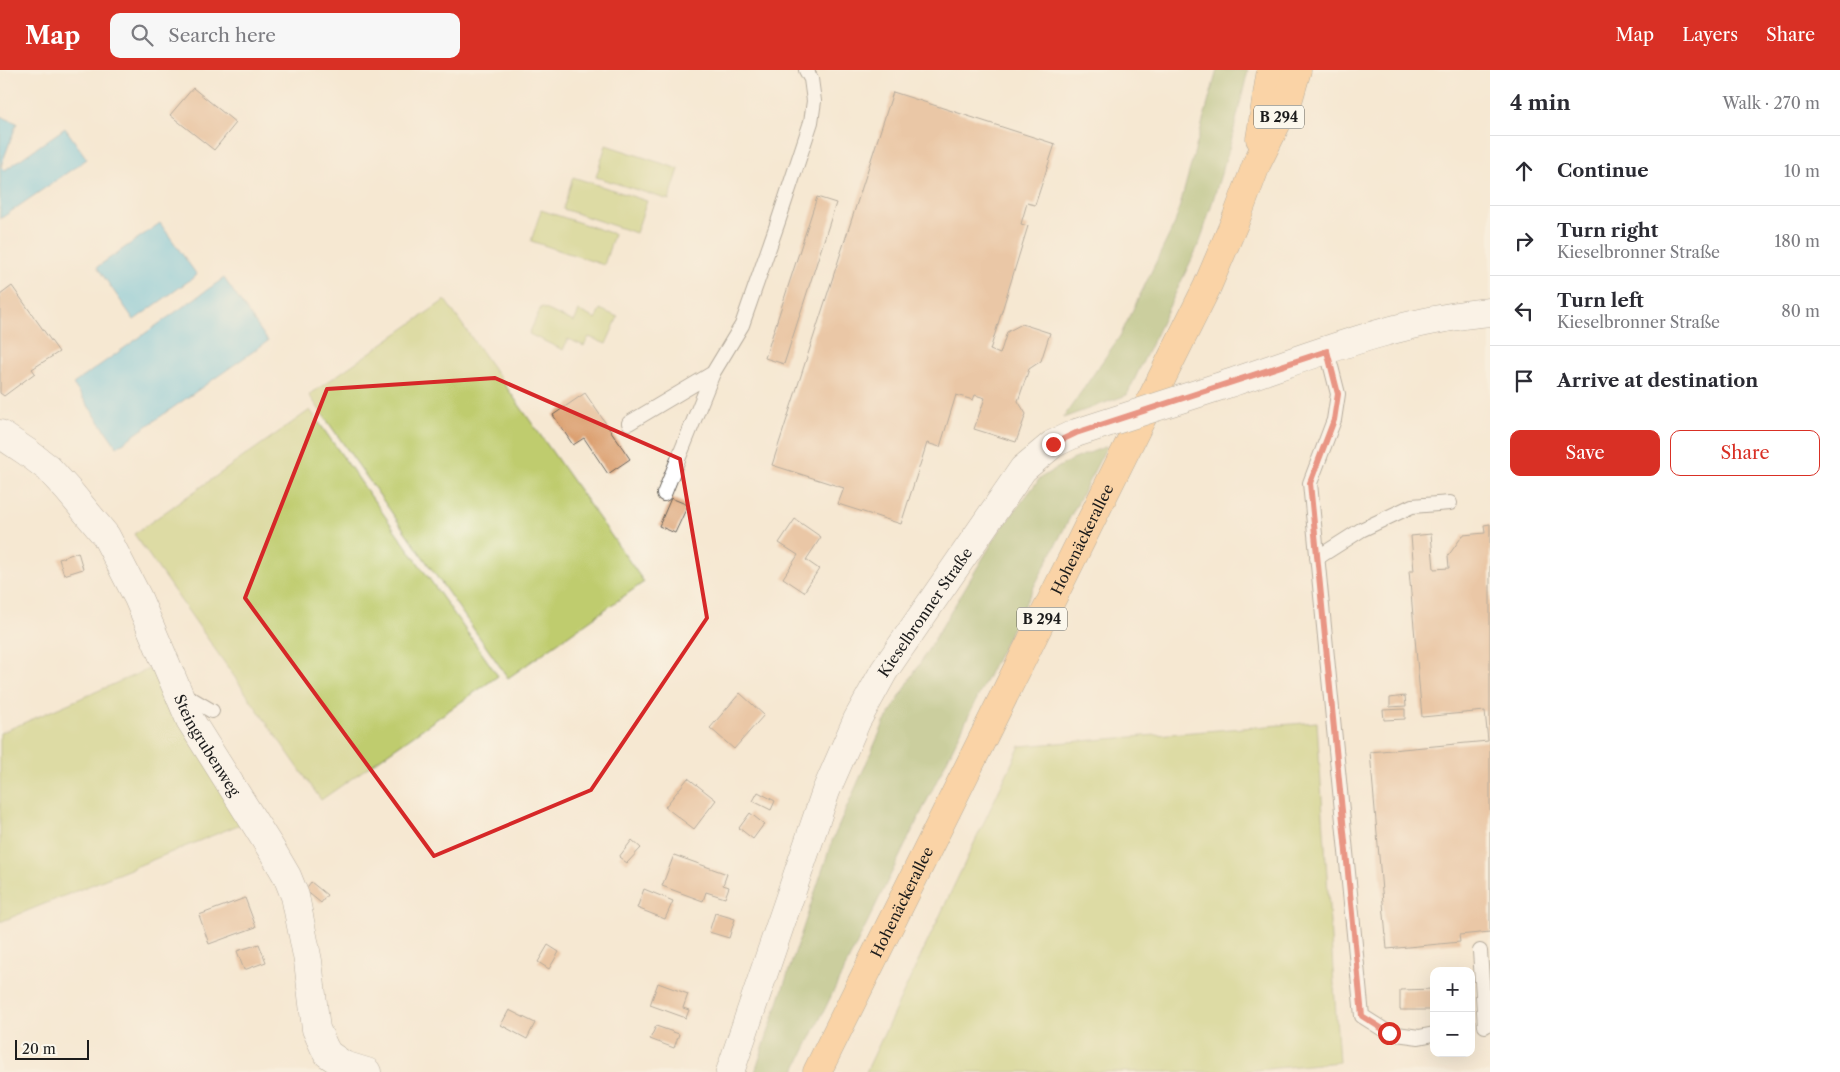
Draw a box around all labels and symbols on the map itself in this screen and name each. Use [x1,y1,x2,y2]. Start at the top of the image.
road number: B 294 [1254,106,1304,128]
route end [1042,433,1065,456]
street label: Hohenäckerallee [1046,481,1117,598]
street label: Kieselbronner Straße [873,544,976,680]
road number: B 294 [1017,608,1067,630]
street label: Steingrubenweg [171,691,245,800]
street label: Hohenäckerallee [866,843,937,960]
route start [1378,1022,1401,1045]
scale bar [15,1037,89,1060]

